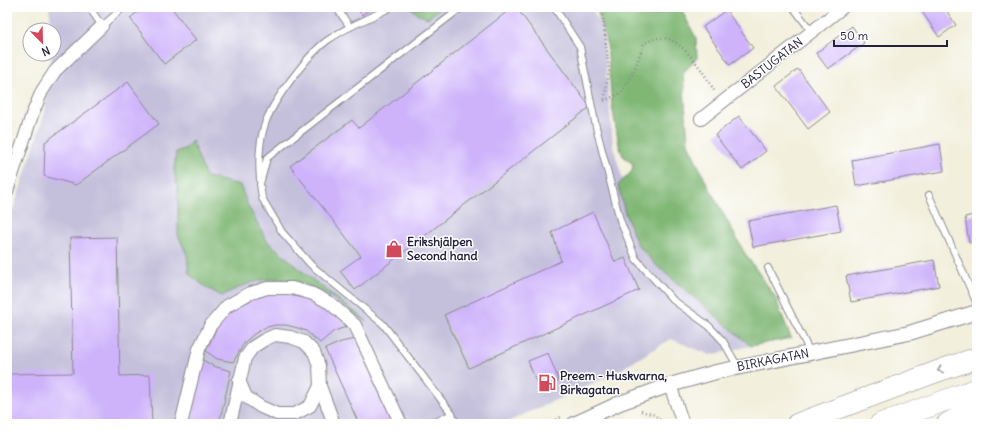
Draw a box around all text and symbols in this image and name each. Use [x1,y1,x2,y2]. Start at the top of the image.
north arrow [22,22,62,62]
scale bar [834,22,947,48]
text: 50 m [840,28,869,43]
street label: BASTUGATAN [738,34,806,91]
text: N [40,43,52,59]
place label: Erikshjälpen Second hand [407,234,478,263]
shop icon: Erikshjälpen Second hand [384,239,404,259]
street label: BIRKAGATAN [735,345,810,374]
one-way arrow [937,366,944,374]
place label: Preem - Huskvarna, Birkagatan [560,368,668,398]
fuel station icon: Preem - Huskvarna, Birkagatan [537,373,557,393]

